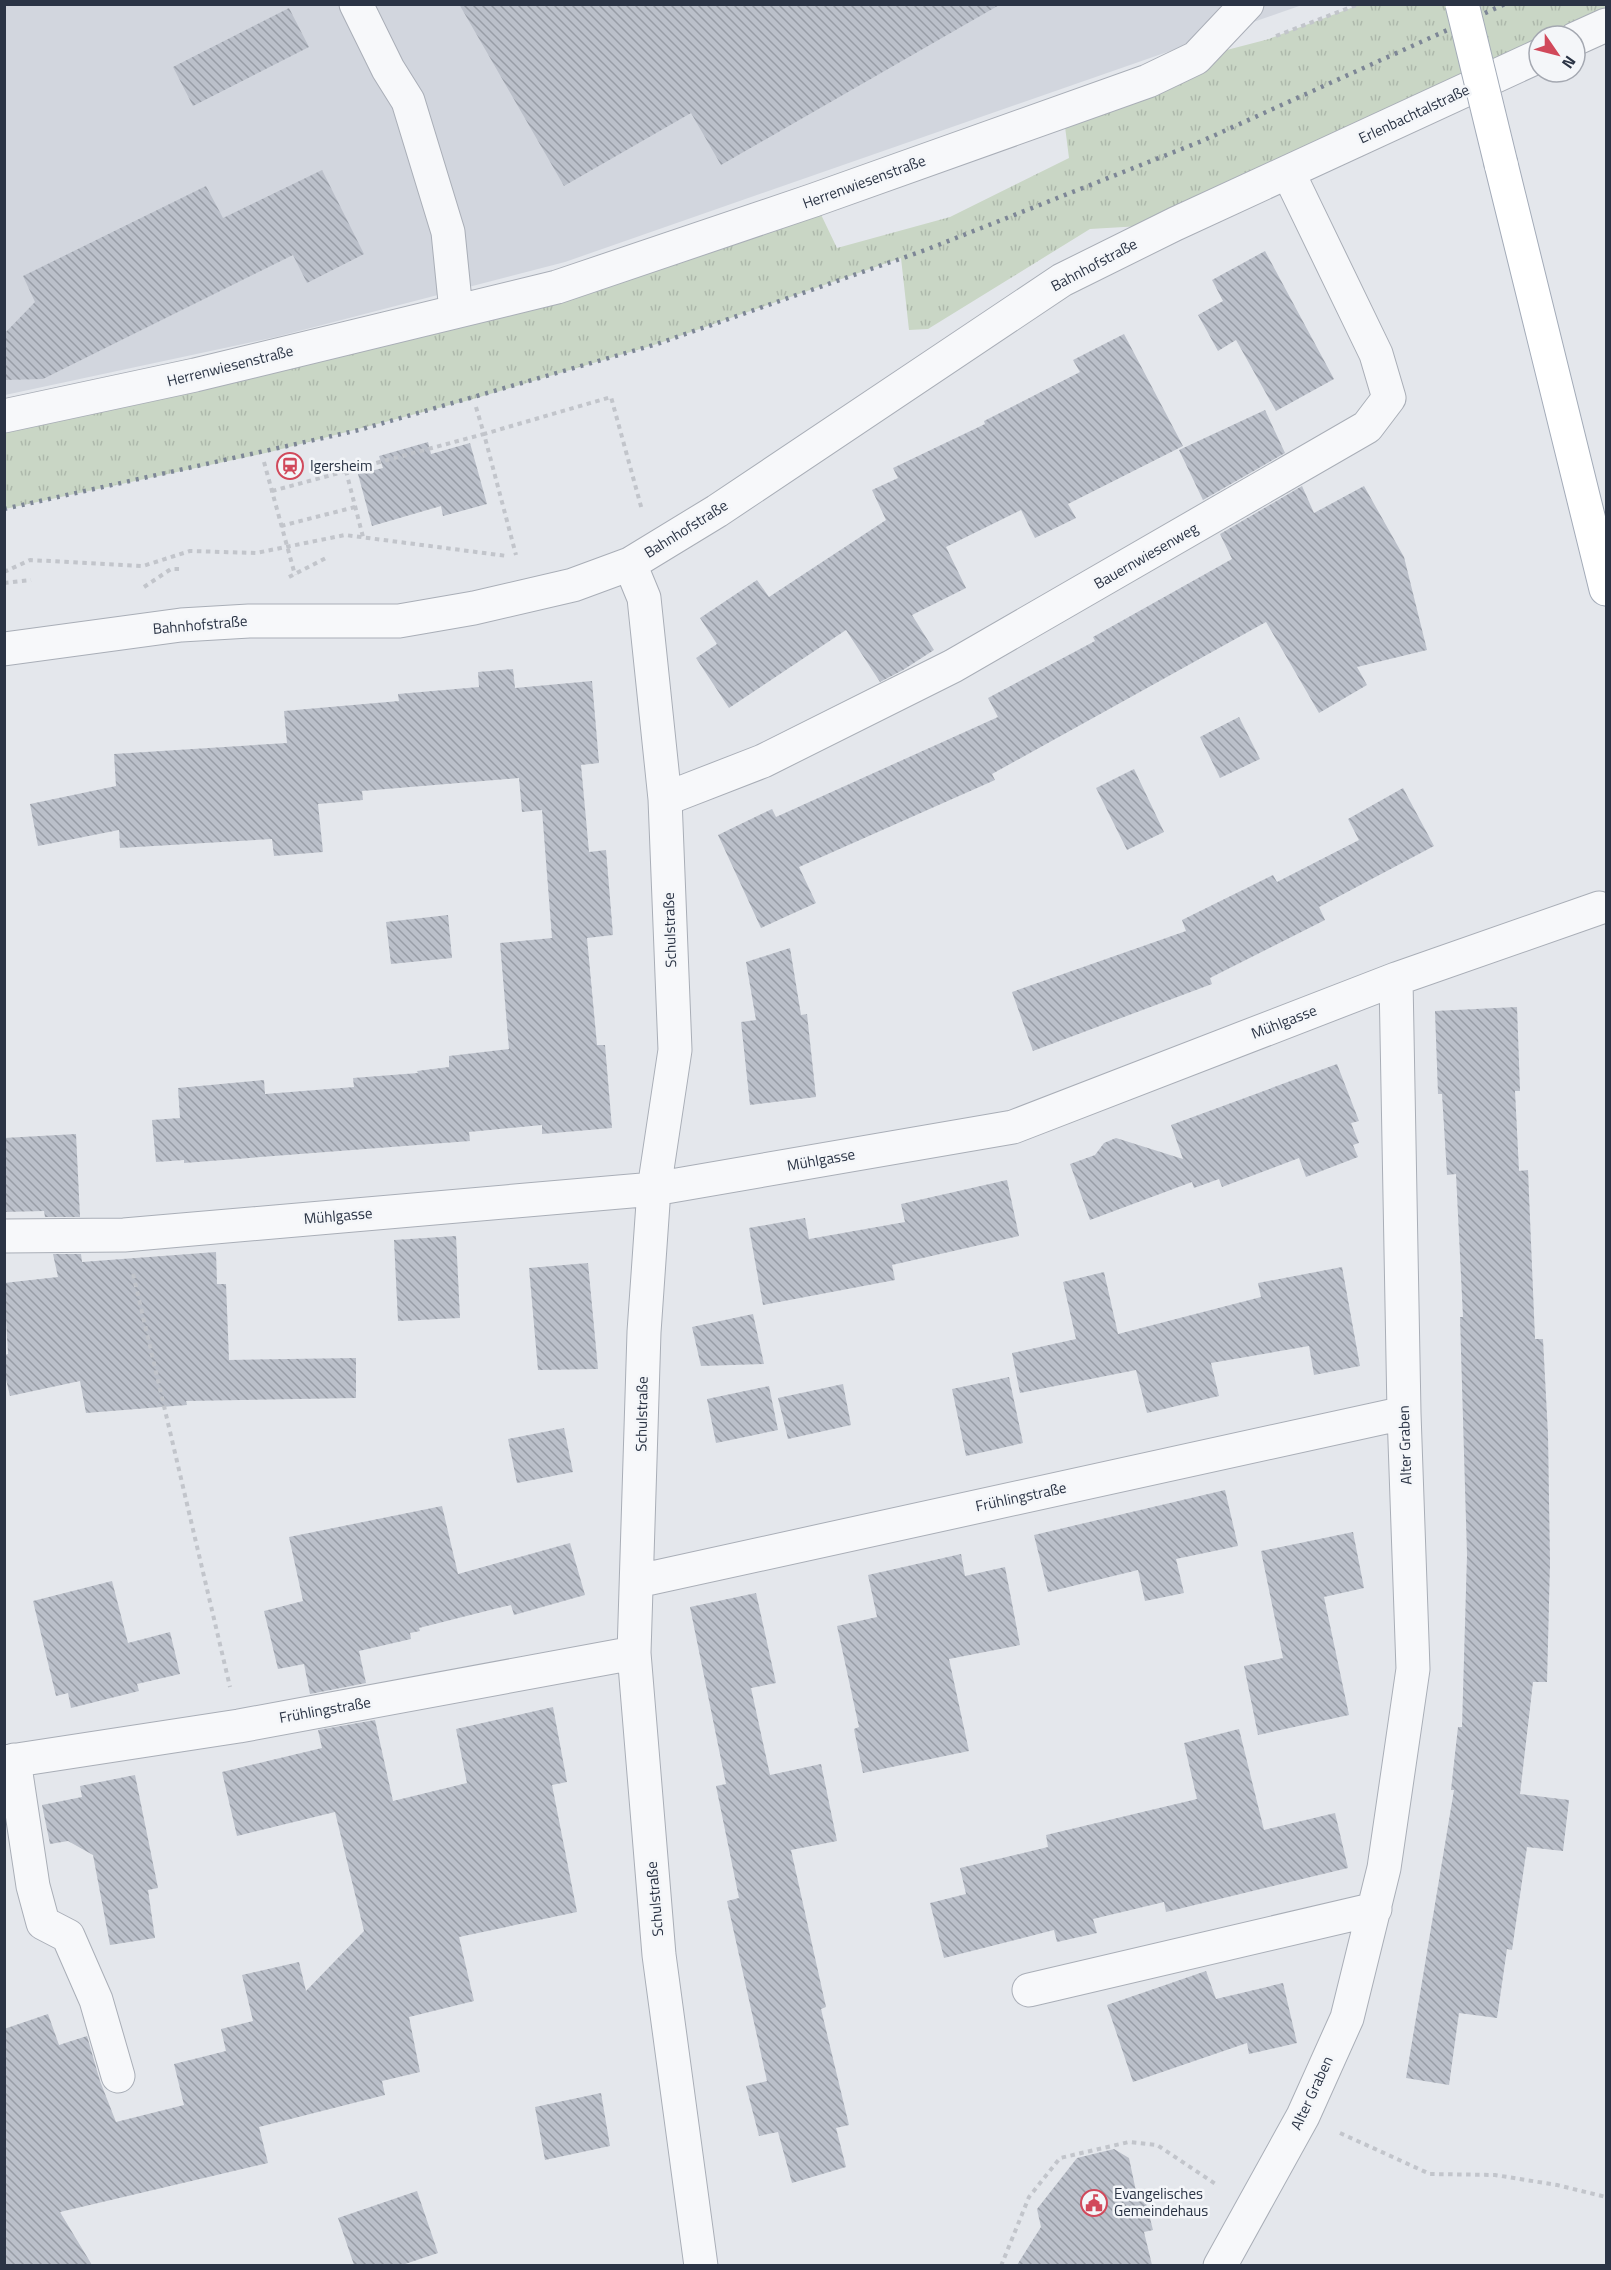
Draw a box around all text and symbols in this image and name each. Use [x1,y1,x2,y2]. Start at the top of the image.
north arrow [1527,24,1587,84]
text: N [1556,51,1582,74]
street label: Erlenbachtalstraße [1355,78,1473,149]
street label: Herrenwiesenstraße [799,149,929,214]
street label: Bahnhofstraße [1046,232,1141,297]
street label: Herrenwiesenstraße [164,339,295,392]
station icon: Igersheim [275,451,305,481]
place label: Igersheim [310,454,372,477]
street label: Bahnhofstraße [639,494,732,563]
street label: Bauernwiesenweg [1089,516,1202,595]
street label: Bahnhofstraße [152,609,248,640]
street label: Schulstraße [657,892,682,968]
street label: Mühlgasse [1248,998,1320,1045]
street label: Mühlgasse [785,1142,857,1177]
street label: Mühlgasse [303,1201,373,1230]
street label: Schulstraße [629,1376,654,1452]
street label: Alter Graben [1392,1405,1417,1485]
street label: Frühlingstraße [973,1476,1068,1517]
street label: Frühlingstraße [277,1690,372,1729]
street label: Schulstraße [640,1861,669,1938]
street label: Alter Graben [1284,2052,1339,2134]
place label: Evangelisches Gemeindehaus [1114,2182,1208,2222]
public building icon: Evangelisches Gemeindehaus [1079,2188,1109,2218]

